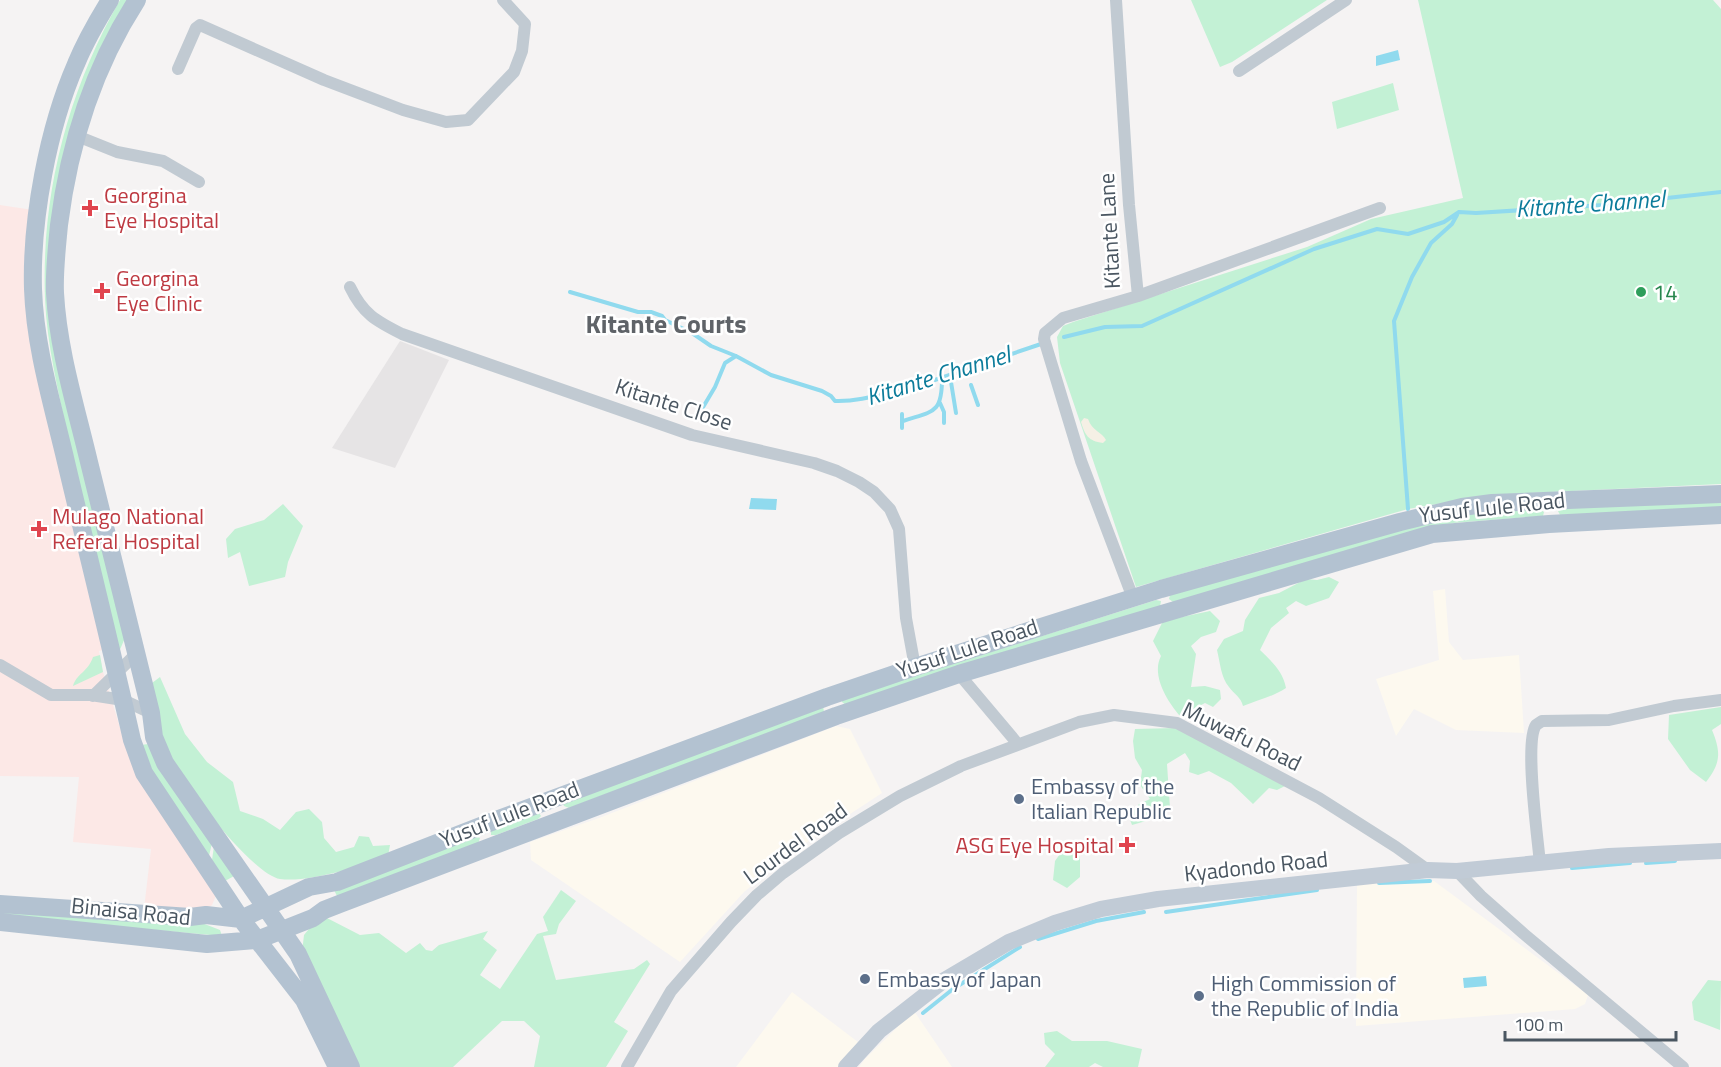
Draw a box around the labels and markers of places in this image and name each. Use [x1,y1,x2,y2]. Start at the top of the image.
place label: Georgina Eye Hospital [104,178,219,237]
marker: Georgina Eye Hospital [81,199,99,217]
place label: Georgina Eye Clinic [116,261,202,320]
place label: 14 [1653,275,1678,309]
marker: Georgina Eye Clinic [93,282,111,300]
marker: 14 [1634,285,1648,299]
place label: Mulago National Referal Hospital [52,499,204,558]
marker: Mulago National Referal Hospital [30,520,48,538]
place label: Embassy of the Italian Republic [1031,769,1174,828]
marker: Embassy of the Italian Republic [1012,792,1026,806]
place label: ASG Eye Hospital [956,828,1114,862]
marker: ASG Eye Hospital [1118,836,1136,854]
place label: Embassy of Japan [877,962,1041,996]
place label: High Commission of the Republic of India [1211,966,1399,1025]
marker: Embassy of Japan [858,972,872,986]
marker: High Commission of the Republic of India [1192,989,1206,1003]

